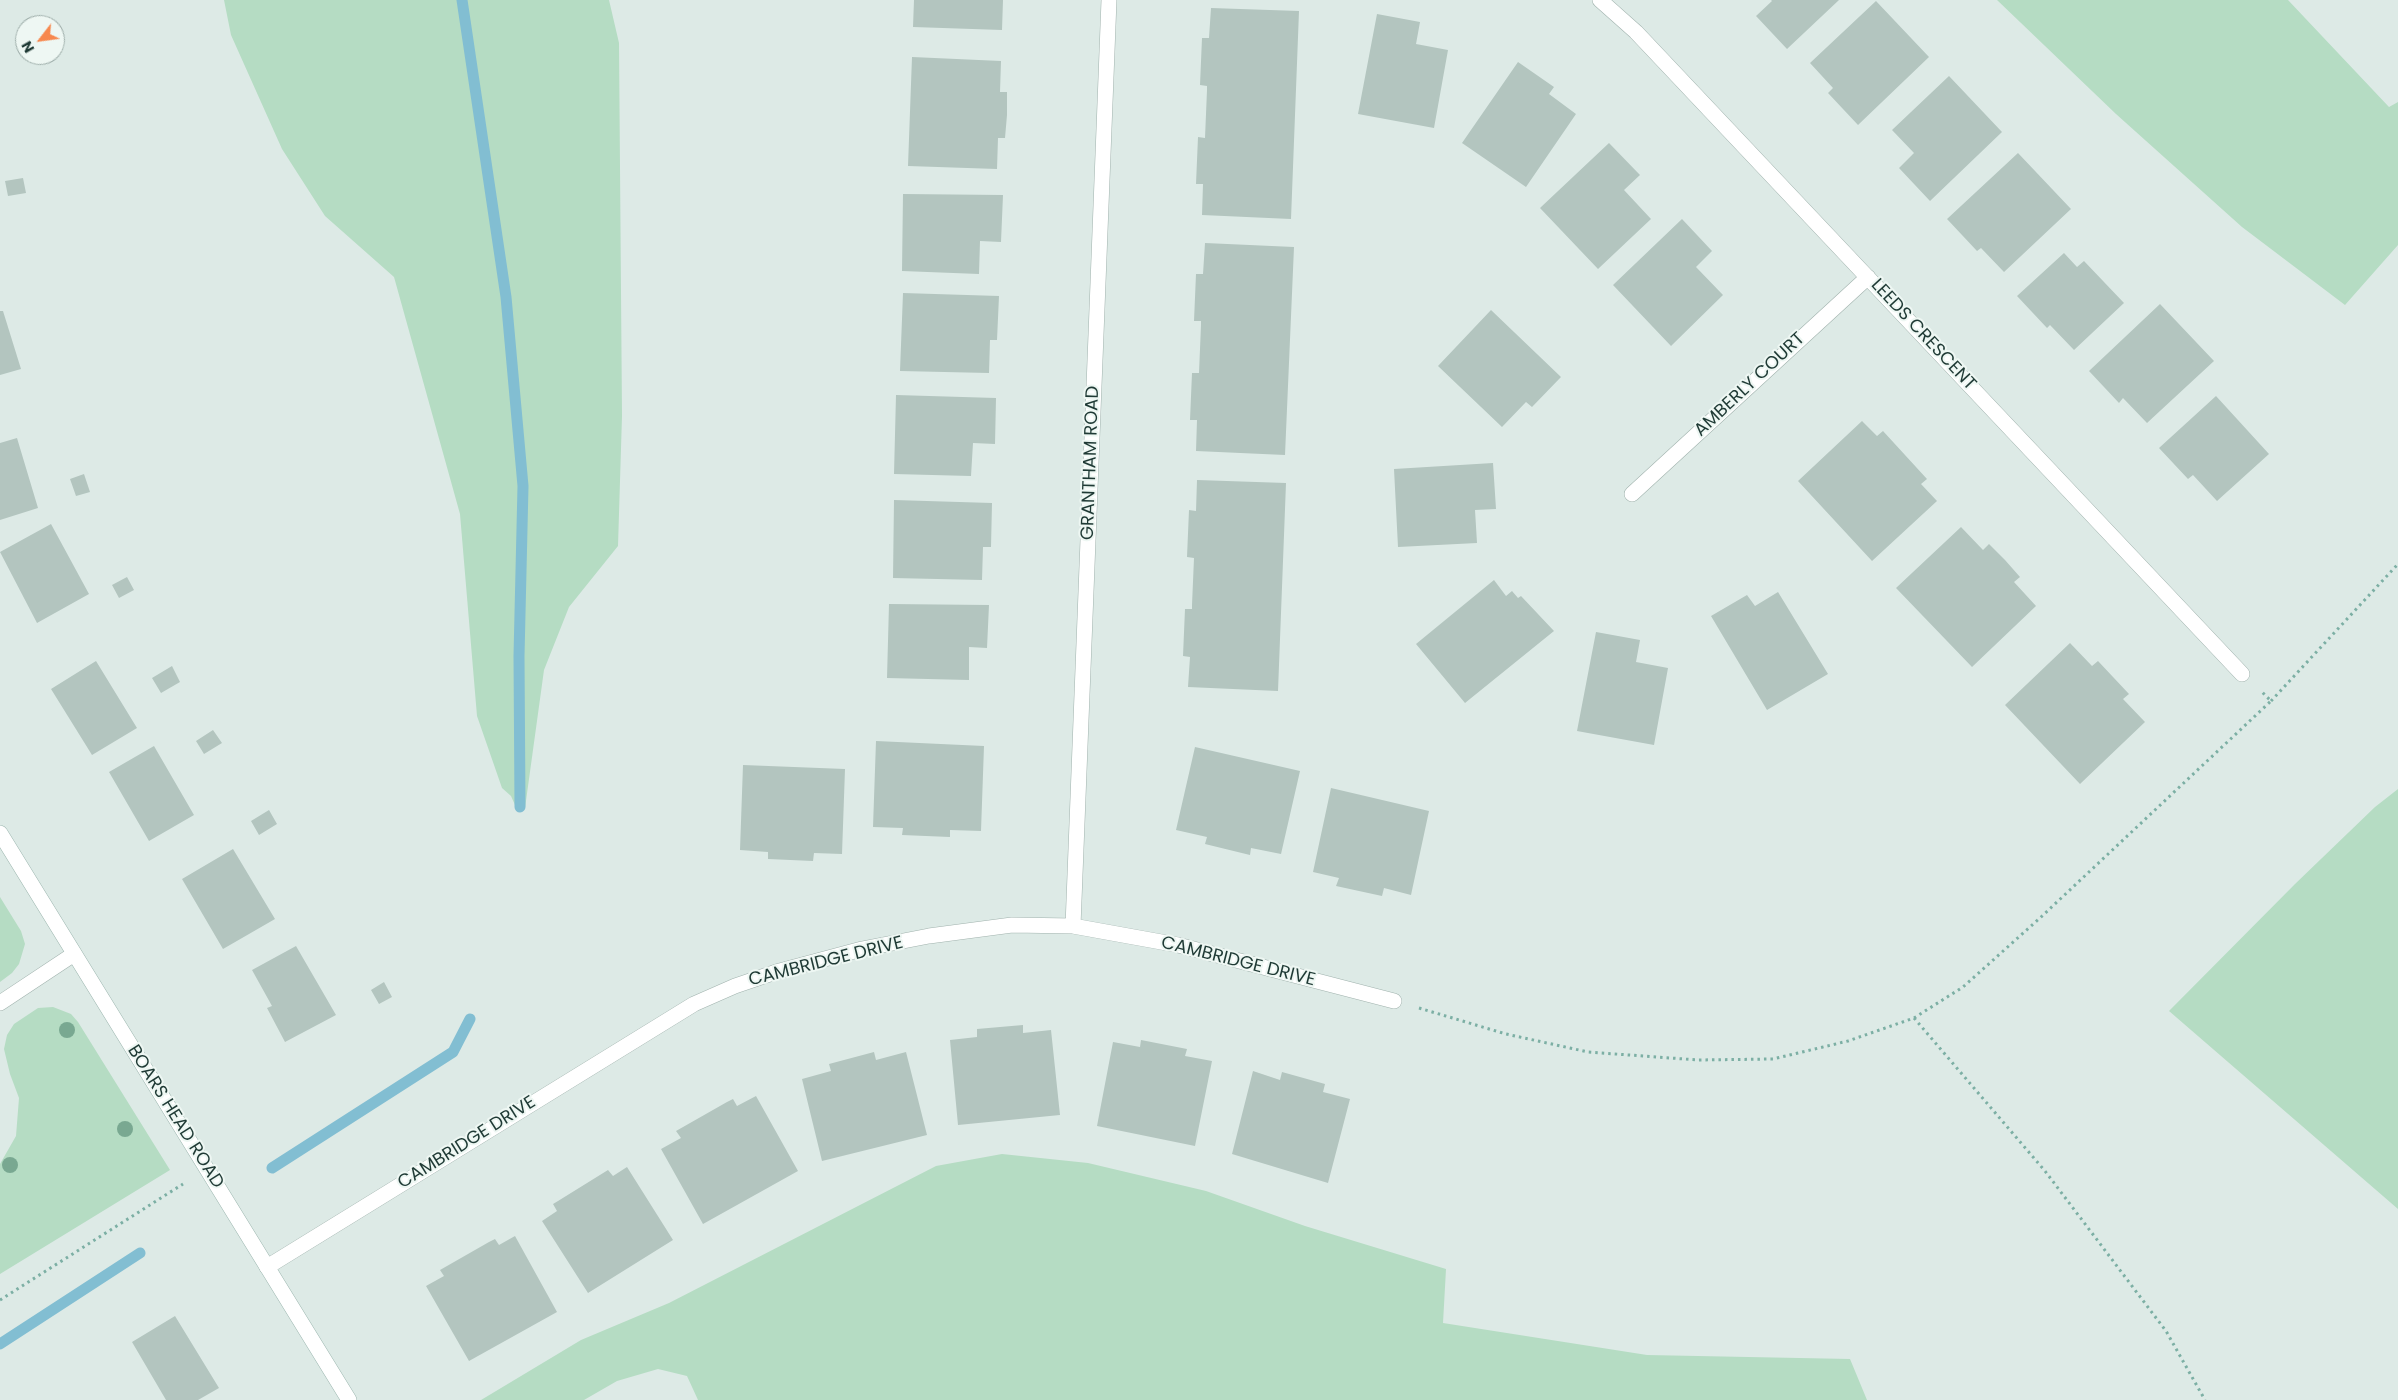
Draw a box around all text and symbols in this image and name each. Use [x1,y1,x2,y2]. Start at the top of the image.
north arrow [15,15,65,65]
text: N [17,37,39,57]
street label: LEEDS CRESCENT [1866,275,1980,395]
street label: AMBERLY COURT [1690,328,1810,442]
street label: GRANTHAM ROAD [1078,386,1104,540]
street label: CAMBRIDGE DRIVE [747,932,905,992]
street label: CAMBRIDGE DRIVE [1159,932,1317,992]
street label: BOARS HEAD ROAD [122,1041,228,1193]
street label: CAMBRIDGE DRIVE [394,1092,540,1194]

